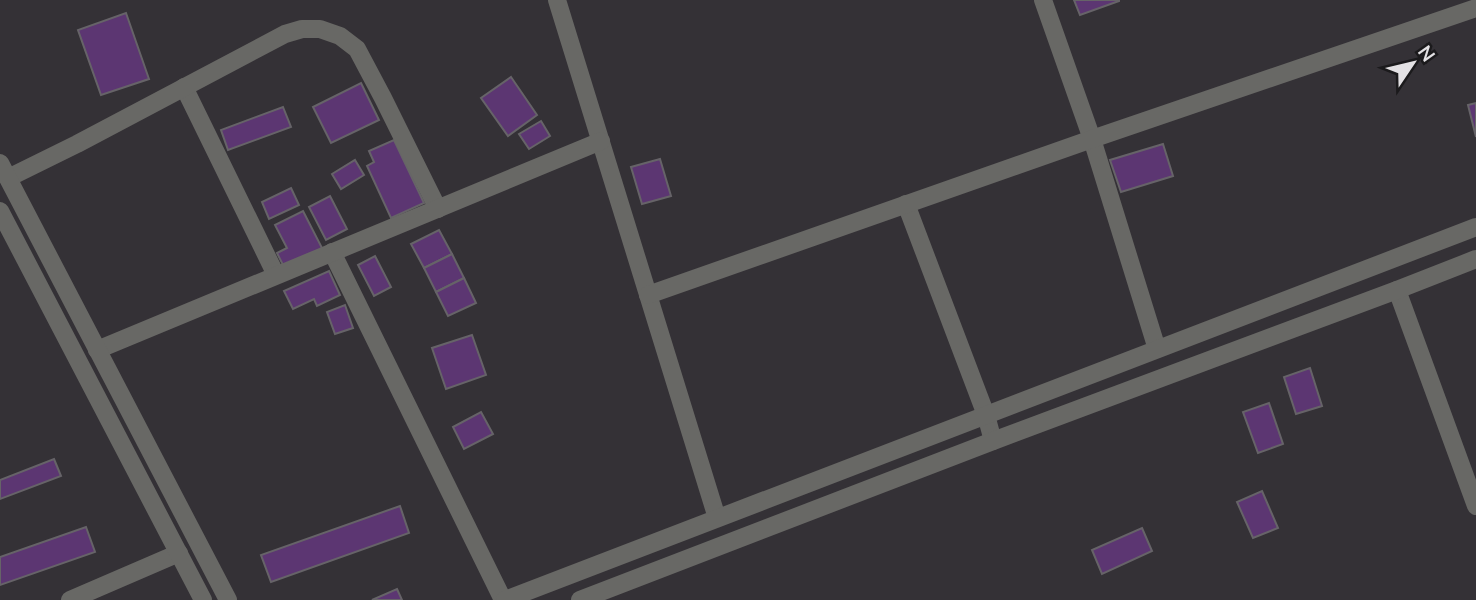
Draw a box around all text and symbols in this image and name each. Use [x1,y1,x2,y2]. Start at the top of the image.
north arrow [1378,28,1448,98]
text: N [1411,41,1441,67]

